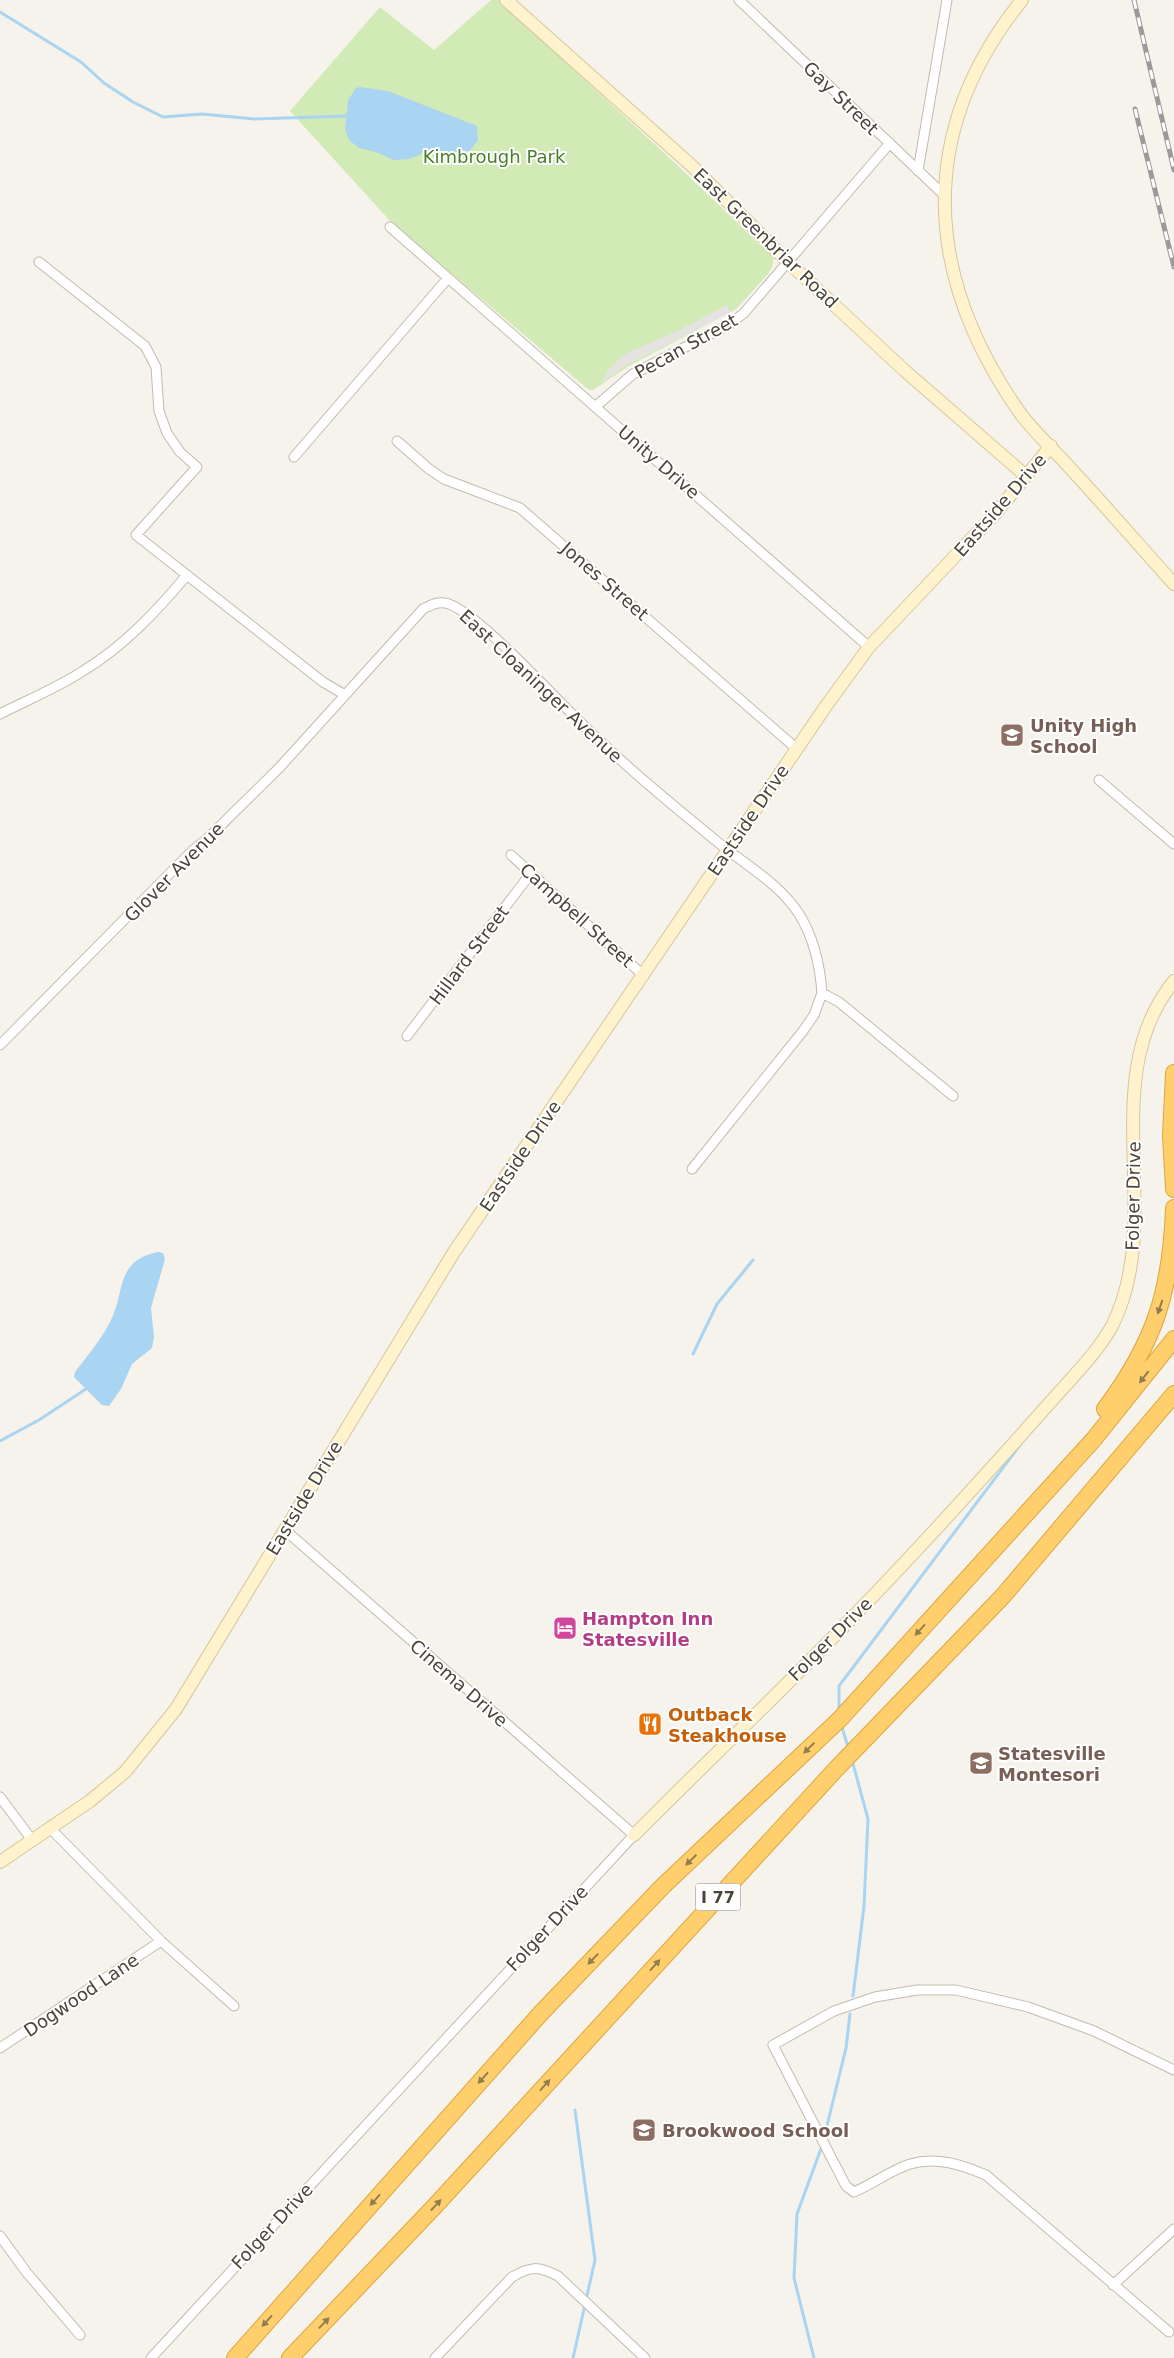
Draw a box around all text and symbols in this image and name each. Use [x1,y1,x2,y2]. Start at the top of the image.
street label: Gay Street [799,57,883,139]
park label: Kimbrough Park [423,146,566,167]
street label: East Greenbriar Road [690,164,842,312]
street label: Pecan Street [631,309,741,383]
street label: Unity Drive [614,421,704,503]
street label: Eastside Drive [950,449,1050,561]
street label: Jones Street [556,537,653,625]
street label: East Cloaninger Avenue [455,605,627,767]
place label: Unity High School [1030,715,1137,757]
school or university icon: Unity High School [999,722,1025,748]
street label: Eastside Drive [703,760,793,880]
street label: Glover Avenue [120,818,228,926]
street label: Campbell Street [516,859,638,971]
street label: Hillard Street [425,901,513,1009]
street label: Eastside Drive [475,1096,565,1216]
street label: Folger Drive [1122,1141,1144,1251]
one-way arrow [1156,1300,1163,1315]
one-way arrow [1138,1370,1149,1383]
street label: Eastside Drive [262,1437,346,1559]
street label: Folger Drive [784,1593,876,1685]
place label: Hampton Inn Statesville [582,1608,713,1650]
hotel icon: Hampton Inn Statesville [552,1615,578,1641]
one-way arrow [914,1624,926,1636]
street label: Cinema Drive [406,1635,512,1731]
place label: Outback Steakhouse [668,1704,787,1746]
restaurant icon: Outback Steakhouse [637,1711,663,1737]
one-way arrow [803,1742,815,1754]
place label: Statesville Montesori [998,1743,1106,1785]
school or university icon: Statesville Montesori [968,1750,994,1776]
one-way arrow [685,1854,697,1866]
street label: Folger Drive [502,1881,592,1975]
road number: I 77 [696,1884,740,1910]
street label: Dogwood Lane [20,1949,142,2041]
one-way arrow [587,1953,599,1965]
one-way arrow [649,1960,661,1972]
one-way arrow [477,2072,489,2084]
one-way arrow [540,2079,551,2092]
school or university icon: Brookwood School [631,2117,657,2143]
place label: Brookwood School [662,2120,849,2141]
street label: Folger Drive [227,2179,317,2273]
one-way arrow [369,2193,381,2205]
one-way arrow [430,2199,442,2211]
one-way arrow [261,2315,273,2327]
one-way arrow [318,2317,330,2329]

